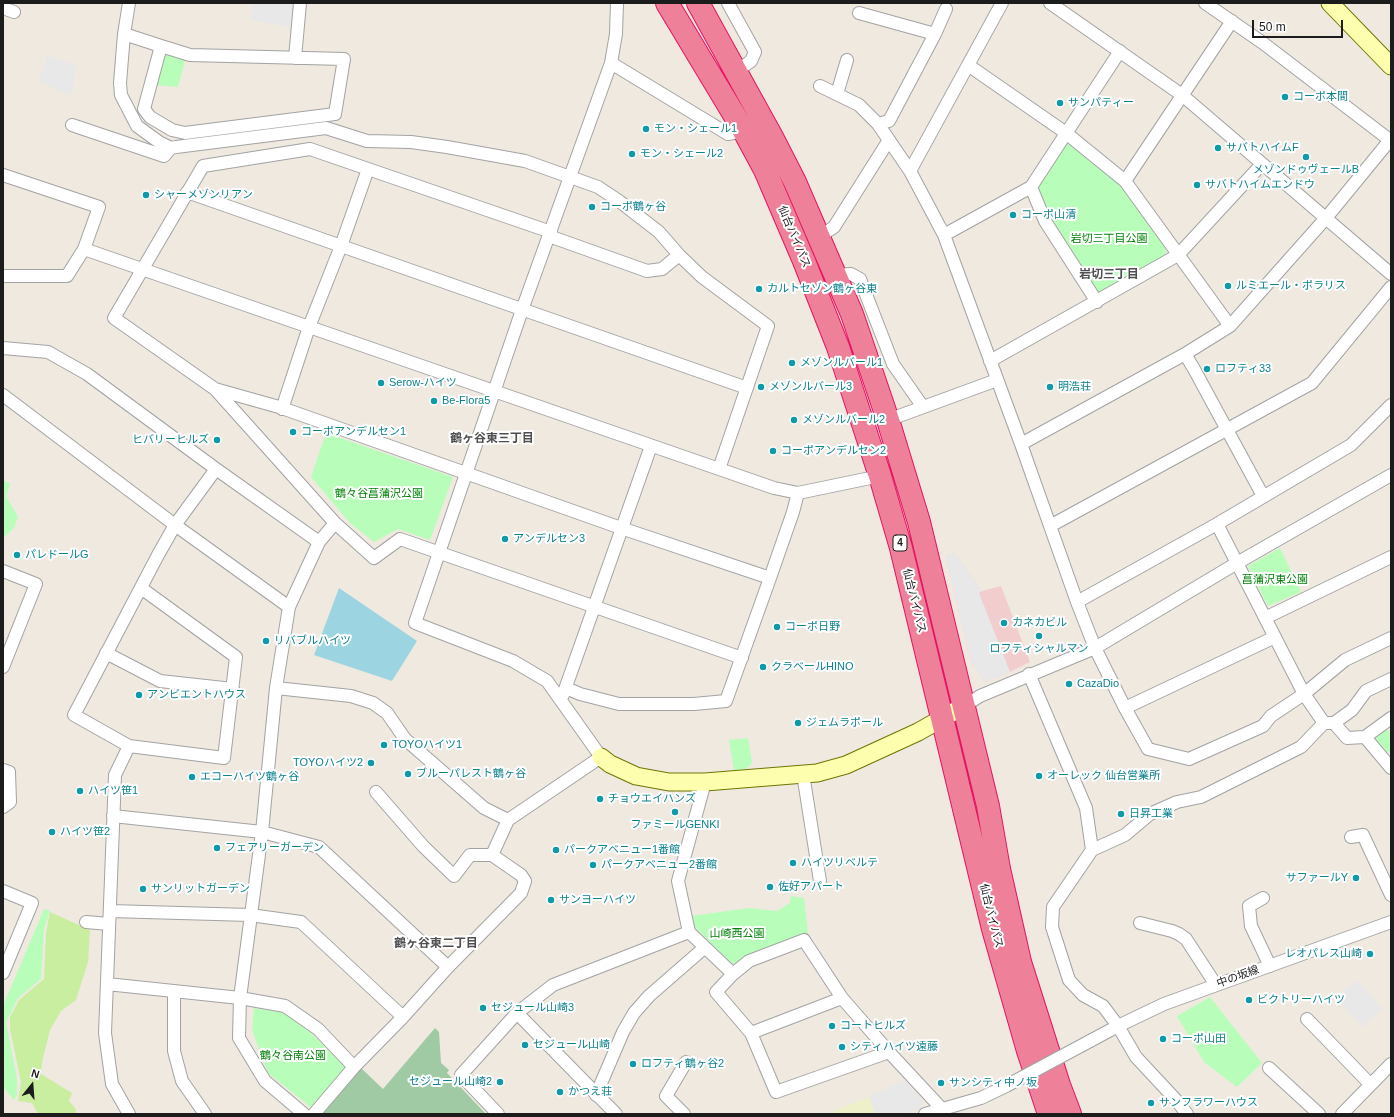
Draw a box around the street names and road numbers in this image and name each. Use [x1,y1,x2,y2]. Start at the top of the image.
street label: 仙台バイパス [775,204,813,270]
road number: 4 [893,535,907,551]
street label: 仙台バイパス [900,567,928,635]
street label: 仙台バイパス [977,882,1005,950]
street label: 中の坂線 [1215,963,1261,991]

